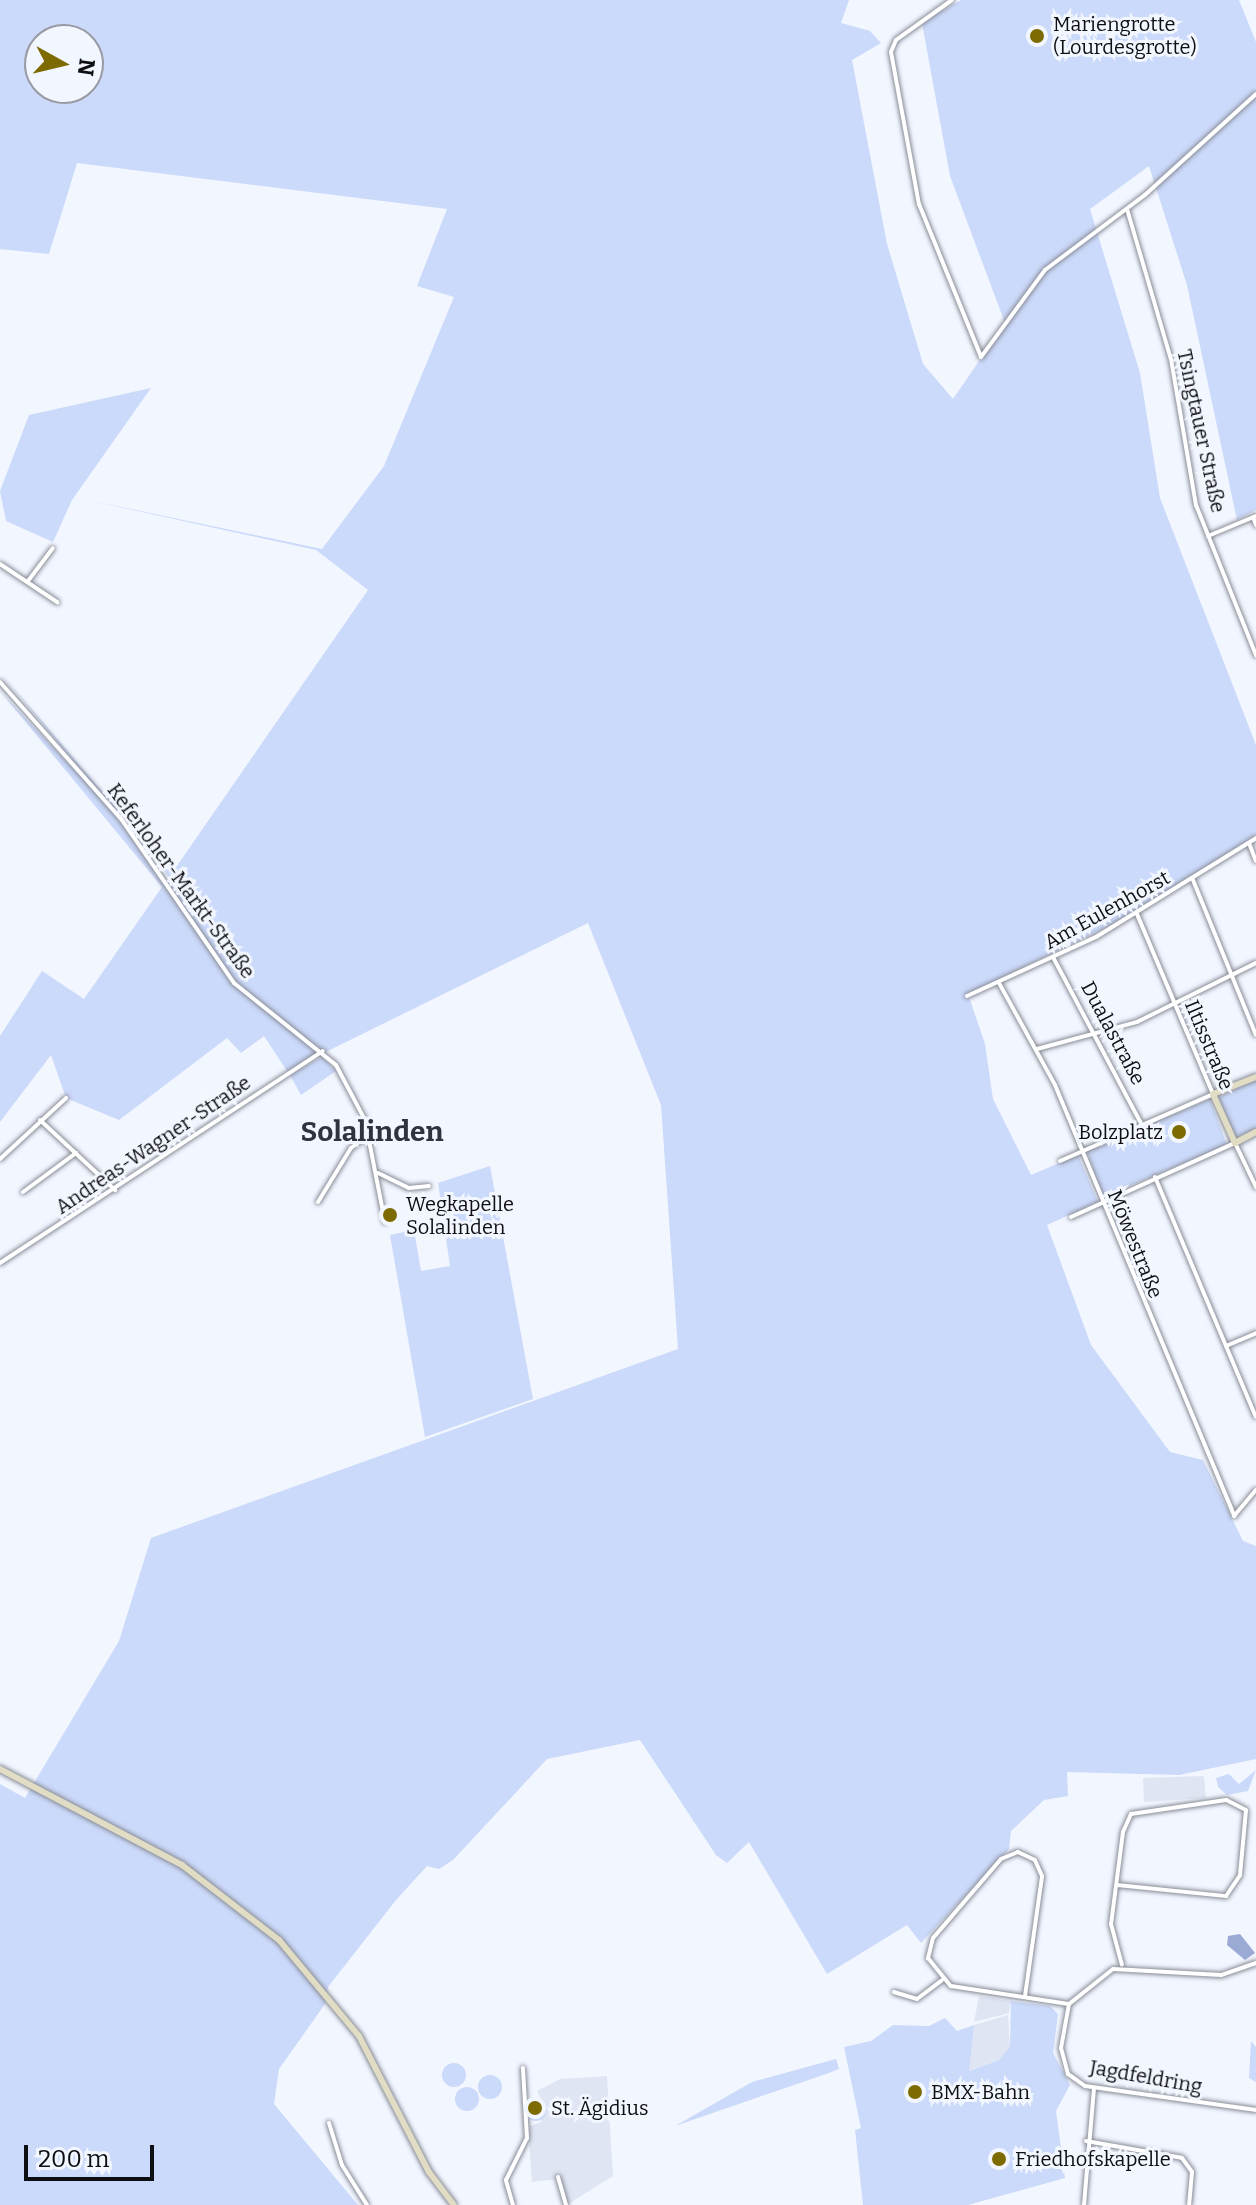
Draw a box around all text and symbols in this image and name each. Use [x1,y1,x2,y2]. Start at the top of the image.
place label: Mariengrotte (Lourdesgrotte) [1053,12,1197,59]
north arrow [24,24,104,104]
marker: Mariengrotte (Lourdesgrotte) [1028,27,1046,45]
text: N [72,57,101,77]
street label: Tsingtauer Straße [1172,347,1230,515]
street label: Keferloher-Markt-Straße [102,779,260,983]
street label: Am Eulenhorst [1040,866,1174,954]
street label: Dualastraße [1076,977,1150,1089]
street label: Iltisstraße [1179,996,1239,1094]
street label: Andreas-Wagner-Straße [51,1071,255,1219]
district label: Solalinden [301,1115,443,1149]
place label: Bolzplatz [1078,1120,1163,1144]
marker: Bolzplatz [1170,1123,1188,1141]
street label: Möwestraße [1102,1186,1168,1302]
place label: Wegkapelle Solalinden [406,1192,514,1239]
marker: Wegkapelle Solalinden [381,1206,399,1224]
street label: Jagdfeldring [1088,2055,1204,2099]
place label: BMX-Bahn [931,2080,1030,2104]
marker: BMX-Bahn [906,2083,924,2101]
place label: St. Ägidius [551,2096,648,2120]
marker: St. Ägidius [526,2099,544,2117]
scale bar [28,2129,158,2179]
text: 200 m [38,2145,110,2173]
place label: Friedhofskapelle [1015,2147,1171,2171]
marker: Friedhofskapelle [990,2150,1008,2168]

